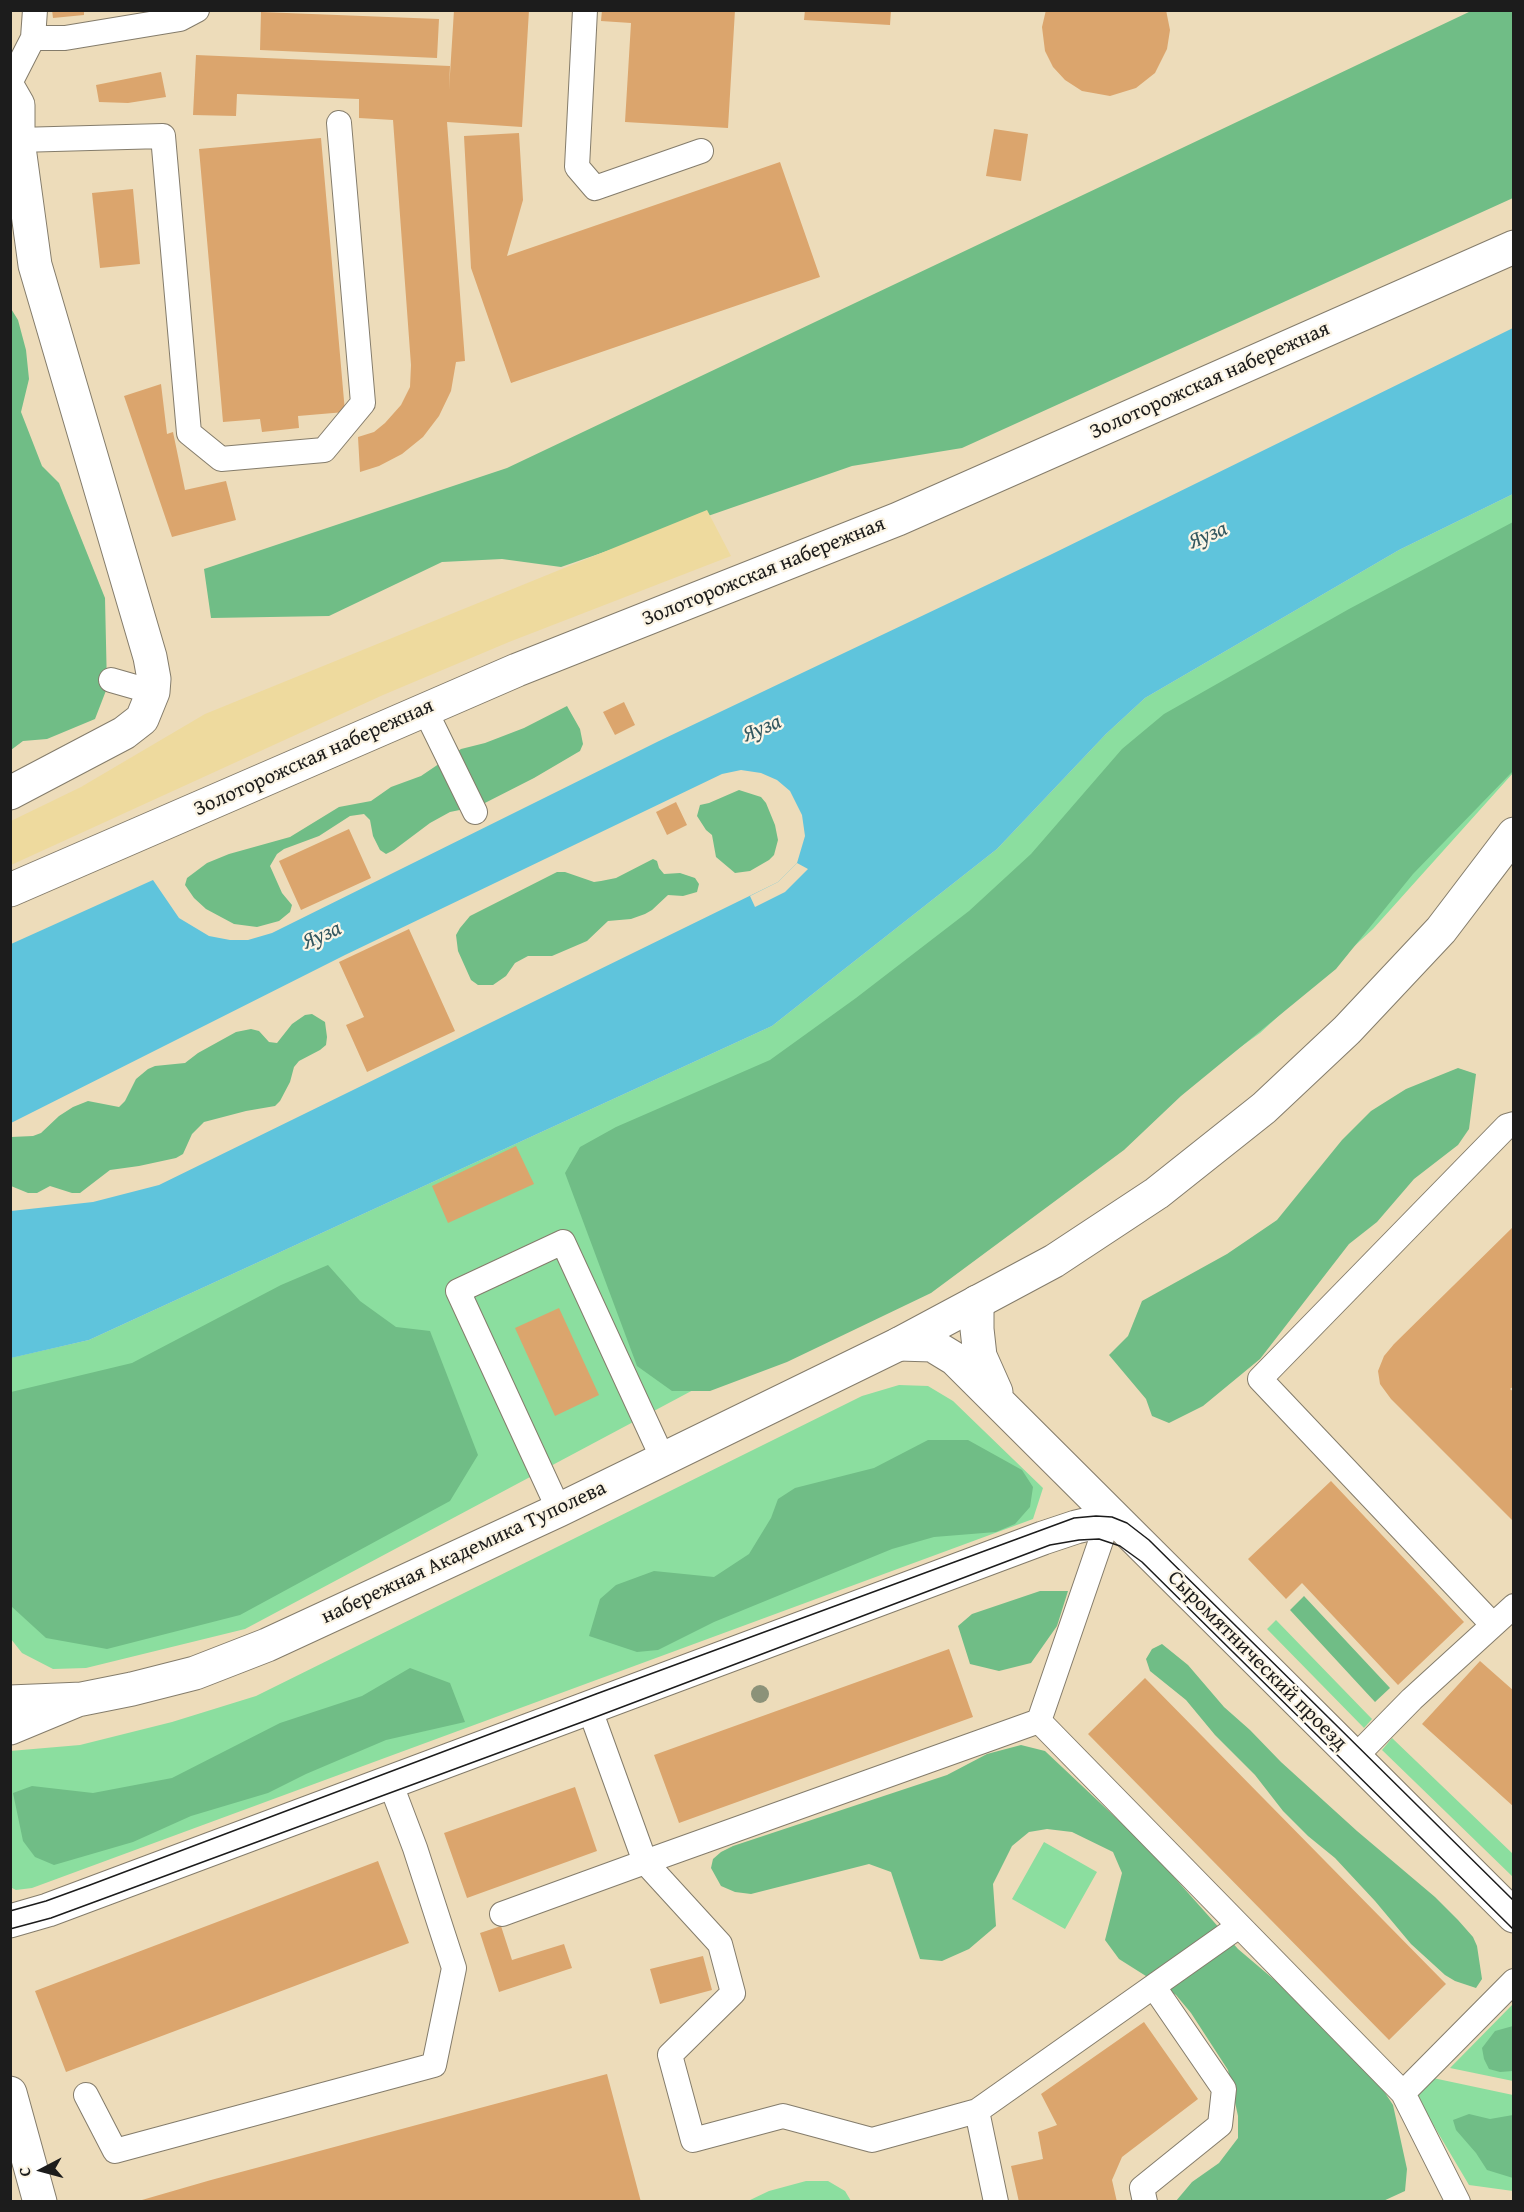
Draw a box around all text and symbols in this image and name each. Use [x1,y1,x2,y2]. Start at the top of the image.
street label: Золоторожская набережная [1086,317,1334,445]
street label: Золоторожская набережная [639,512,889,632]
water label: Яуза [1184,516,1232,556]
street label: Золоторожская набережная [190,694,438,822]
water label: Яуза [738,709,786,749]
water label: Яуза [298,916,346,956]
street label: набережная Академика Туполева [317,1476,611,1630]
street label: Сыромятнический проезд [1162,1566,1352,1756]
north arrow [12,2140,72,2200]
text: С [12,2166,37,2178]

